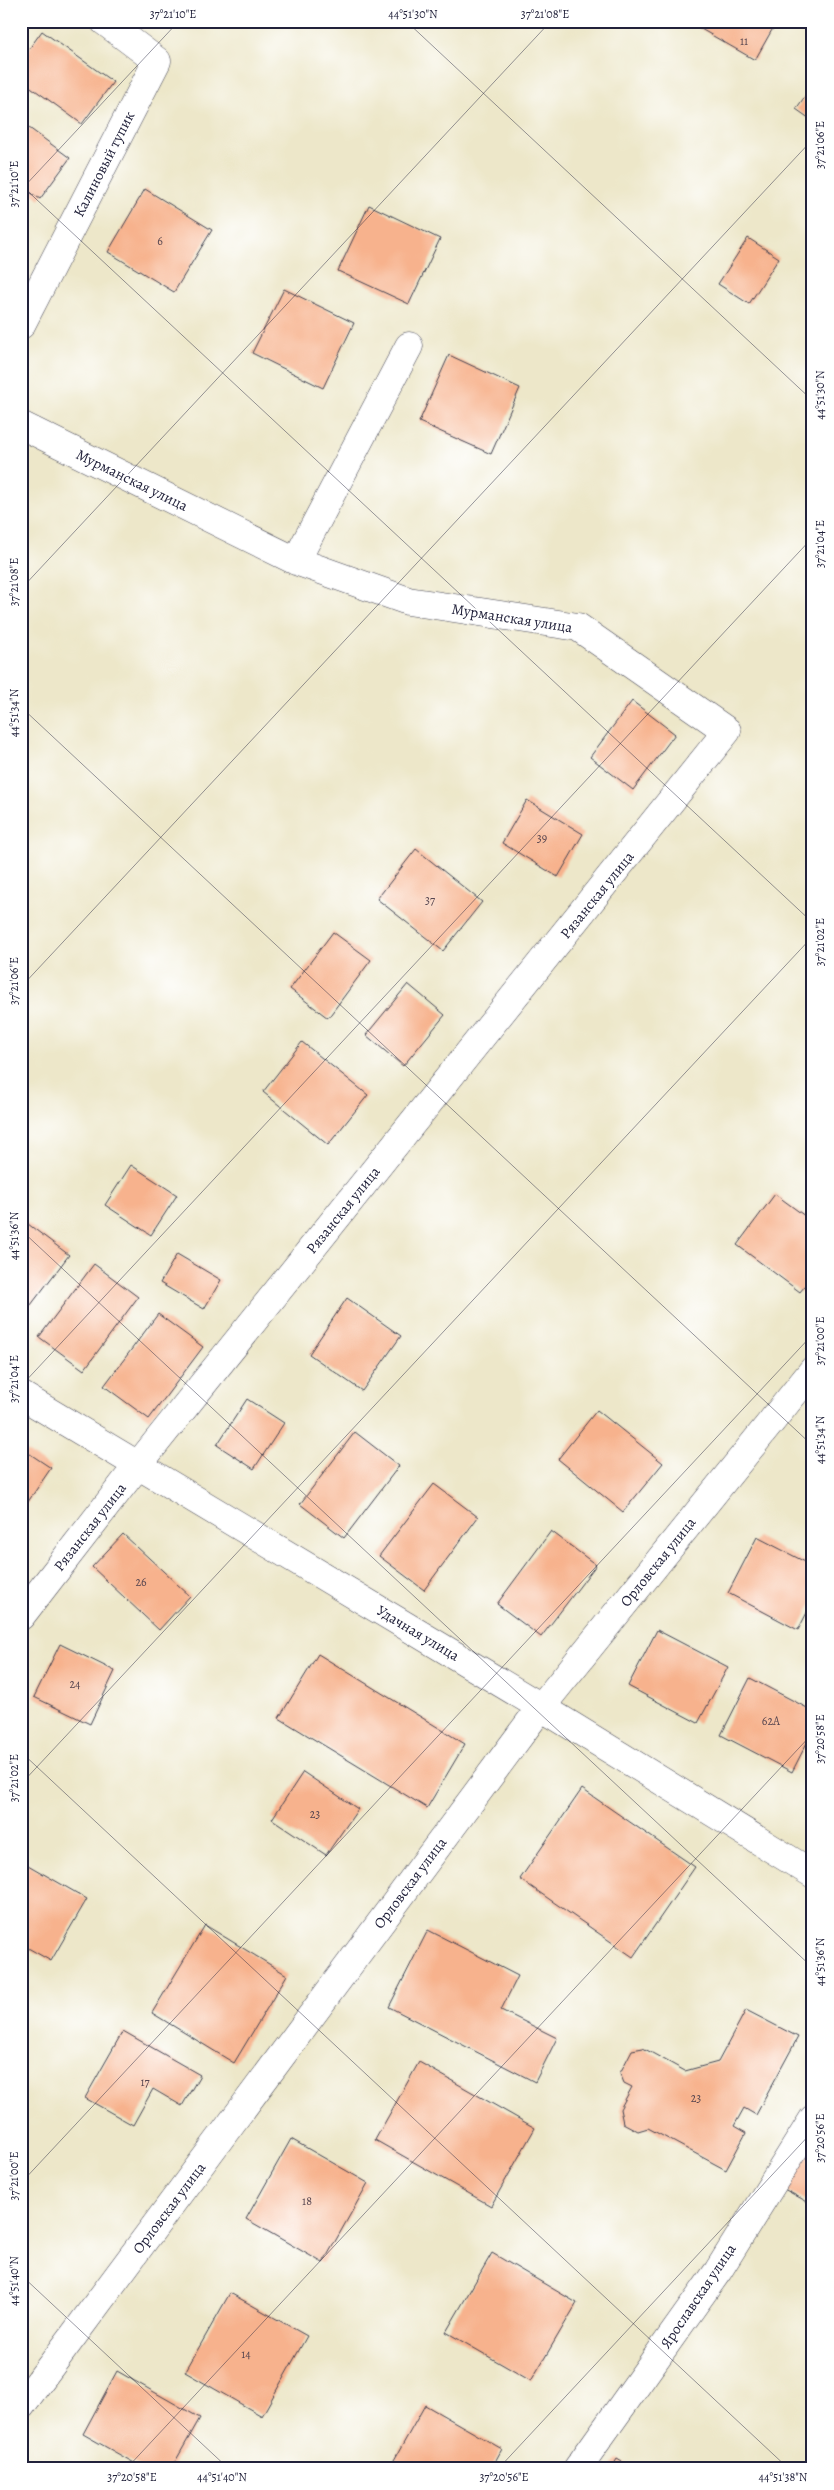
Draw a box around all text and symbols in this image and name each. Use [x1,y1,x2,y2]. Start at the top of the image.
text: 37°21'10"E [150,6,196,22]
text: 44°51'30"N [388,6,438,22]
text: 37°21'08"E [521,6,569,22]
house number: 11 [740,33,748,49]
street label: Калиновый тупик [69,107,139,220]
text: 37°21'06"E [812,121,828,169]
text: 37°21'10"E [6,161,22,207]
house number: 6 [157,233,163,249]
text: 44°51'30"N [812,370,828,420]
street label: Мурманская улица [73,444,191,516]
text: 37°21'04"E [812,520,828,568]
text: 37°21'08"E [6,558,22,606]
street label: Мурманская улица [450,599,574,637]
text: 44°51'34"N [6,688,22,737]
house number: 39 [537,830,547,846]
street label: Рязанская улица [556,847,638,943]
house number: 37 [425,892,436,908]
text: 37°21'02"E [812,918,828,966]
text: 37°21'06"E [6,957,22,1005]
street label: Рязанская улица [302,1162,384,1258]
text: 44°51'36"N [6,1211,22,1260]
text: 37°21'00"E [812,1316,828,1366]
text: 37°21'04"E [6,1355,22,1403]
text: 44°51'34"N [812,1415,828,1464]
street label: Рязанская улица [49,1479,131,1575]
street label: Орловская улица [616,1513,700,1611]
house number: 26 [135,1574,147,1590]
street label: Удачная улица [373,1600,463,1666]
house number: 24 [69,1676,81,1692]
house number: 62А [762,1713,781,1729]
text: 37°20'58"E [812,1714,828,1764]
text: 37°21'02"E [6,1754,22,1802]
house number: 23 [310,1806,320,1822]
street label: Орловская улица [369,1833,451,1933]
text: 44°51'36"N [812,1937,828,1986]
house number: 17 [140,2074,151,2090]
house number: 23 [691,2090,701,2106]
text: 37°20'56"E [812,2113,828,2163]
text: 37°21'00"E [6,2151,22,2201]
street label: Орловская улица [128,2158,210,2258]
house number: 18 [302,2193,312,2209]
street label: Ярославская улица [656,2240,740,2352]
text: 44°51'40"N [6,2256,22,2306]
house number: 14 [241,2346,251,2362]
text: 37°20'58"E [107,2469,157,2485]
text: 44°51'40"N [197,2469,247,2485]
text: 37°20'56"E [479,2469,529,2485]
text: 44°51'38"N [759,2469,808,2485]

